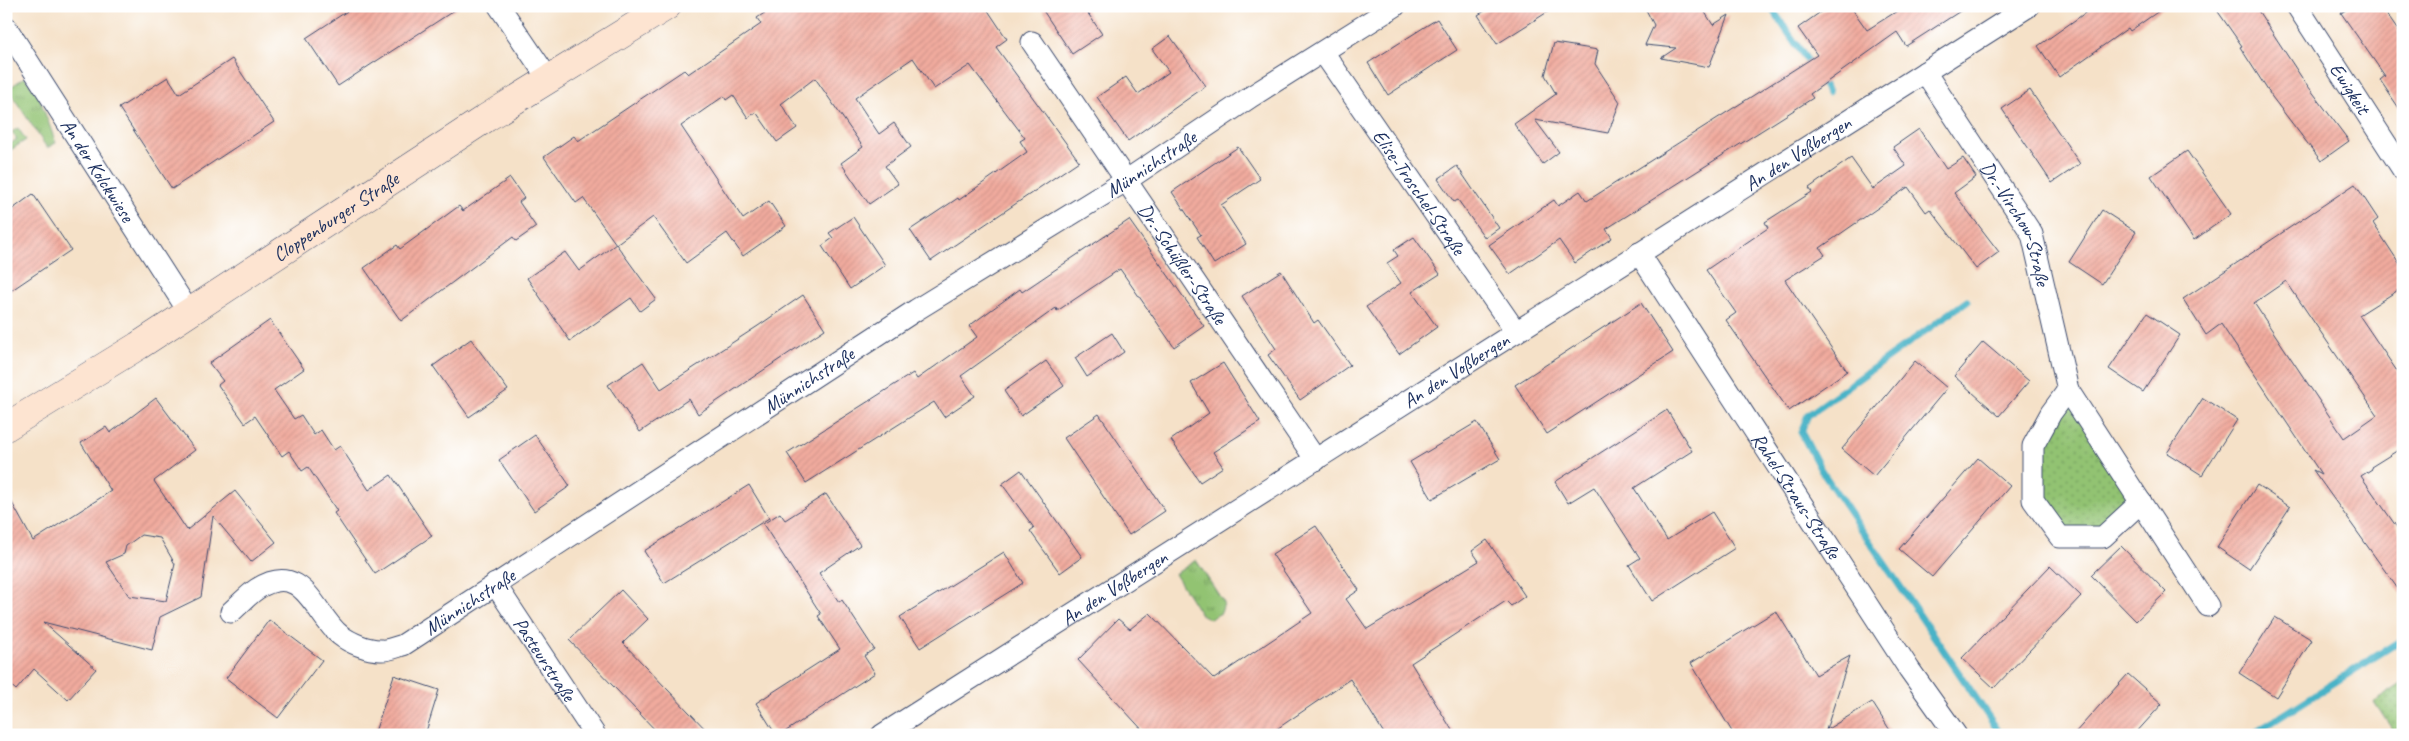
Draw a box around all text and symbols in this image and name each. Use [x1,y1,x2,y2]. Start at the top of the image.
street label: Ewigkeit [2324,58,2377,121]
street label: An den Voßbergen [1740,110,1857,196]
street label: An der Kolckwiese [55,114,141,228]
street label: Münnichstraße [1101,124,1202,203]
street label: Elise-Troschel-Straße [1367,125,1472,261]
street label: Dr.-Virchow-Straße [1974,157,2056,290]
street label: Cloppenburger Straße [268,166,405,267]
street label: Dr.-Schüßler-Straße [1132,199,1233,331]
street label: An den Voßbergen [1398,327,1515,414]
street label: Münnichstraße [759,341,860,419]
street label: Rahel-Straus-Straße [1746,428,1847,565]
street label: An den Voßbergen [1057,544,1173,631]
street label: Münnichstraße [420,562,521,641]
street label: Pasteurstraße [507,613,582,707]

